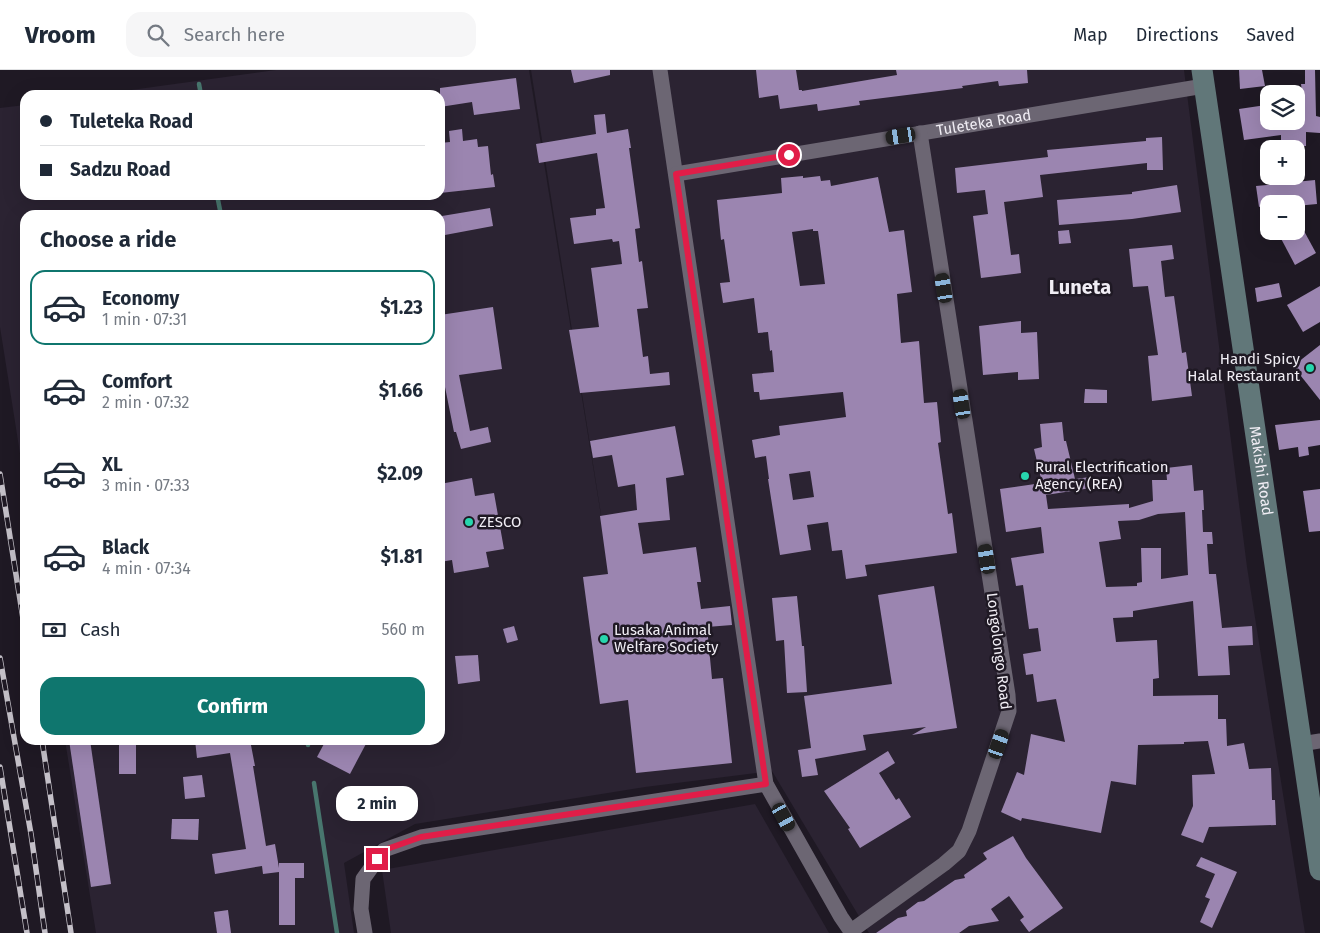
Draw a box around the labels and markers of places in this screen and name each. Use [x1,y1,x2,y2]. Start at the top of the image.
place label: Handi Spicy Halal Restaurant [1187,350,1301,385]
marker: Handi Spicy Halal Restaurant [1304,362,1316,374]
place label: Rural Electrification Agency (REA) [1035,458,1168,493]
marker: Rural Electrification Agency (REA) [1019,470,1031,482]
place label: ZESCO [479,513,521,531]
marker: ZESCO [463,516,475,528]
place label: Lusaka Animal Welfare Society [614,621,719,656]
marker: Lusaka Animal Welfare Society [598,633,610,645]

